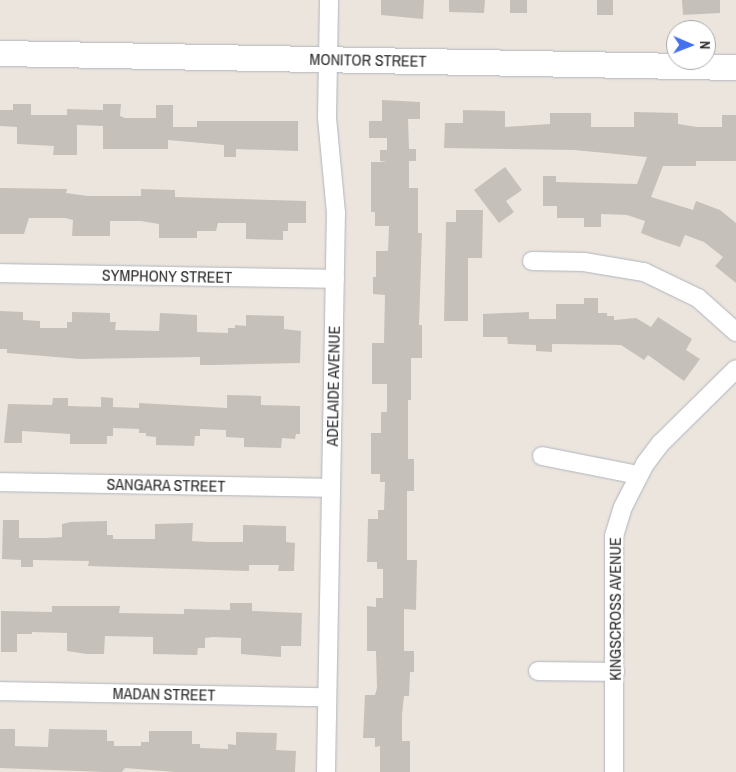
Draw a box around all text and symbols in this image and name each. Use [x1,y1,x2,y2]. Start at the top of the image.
north arrow [666,20,716,70]
text: N [696,41,714,50]
street label: MONITOR STREET [309,49,427,71]
street label: SYMPHONY STREET [102,265,232,287]
street label: ADELAIDE AVENUE [322,325,344,447]
street label: SANGARA STREET [106,474,226,496]
street label: KINGSCROSS AVENUE [605,537,625,681]
street label: MADAN STREET [112,684,216,704]

